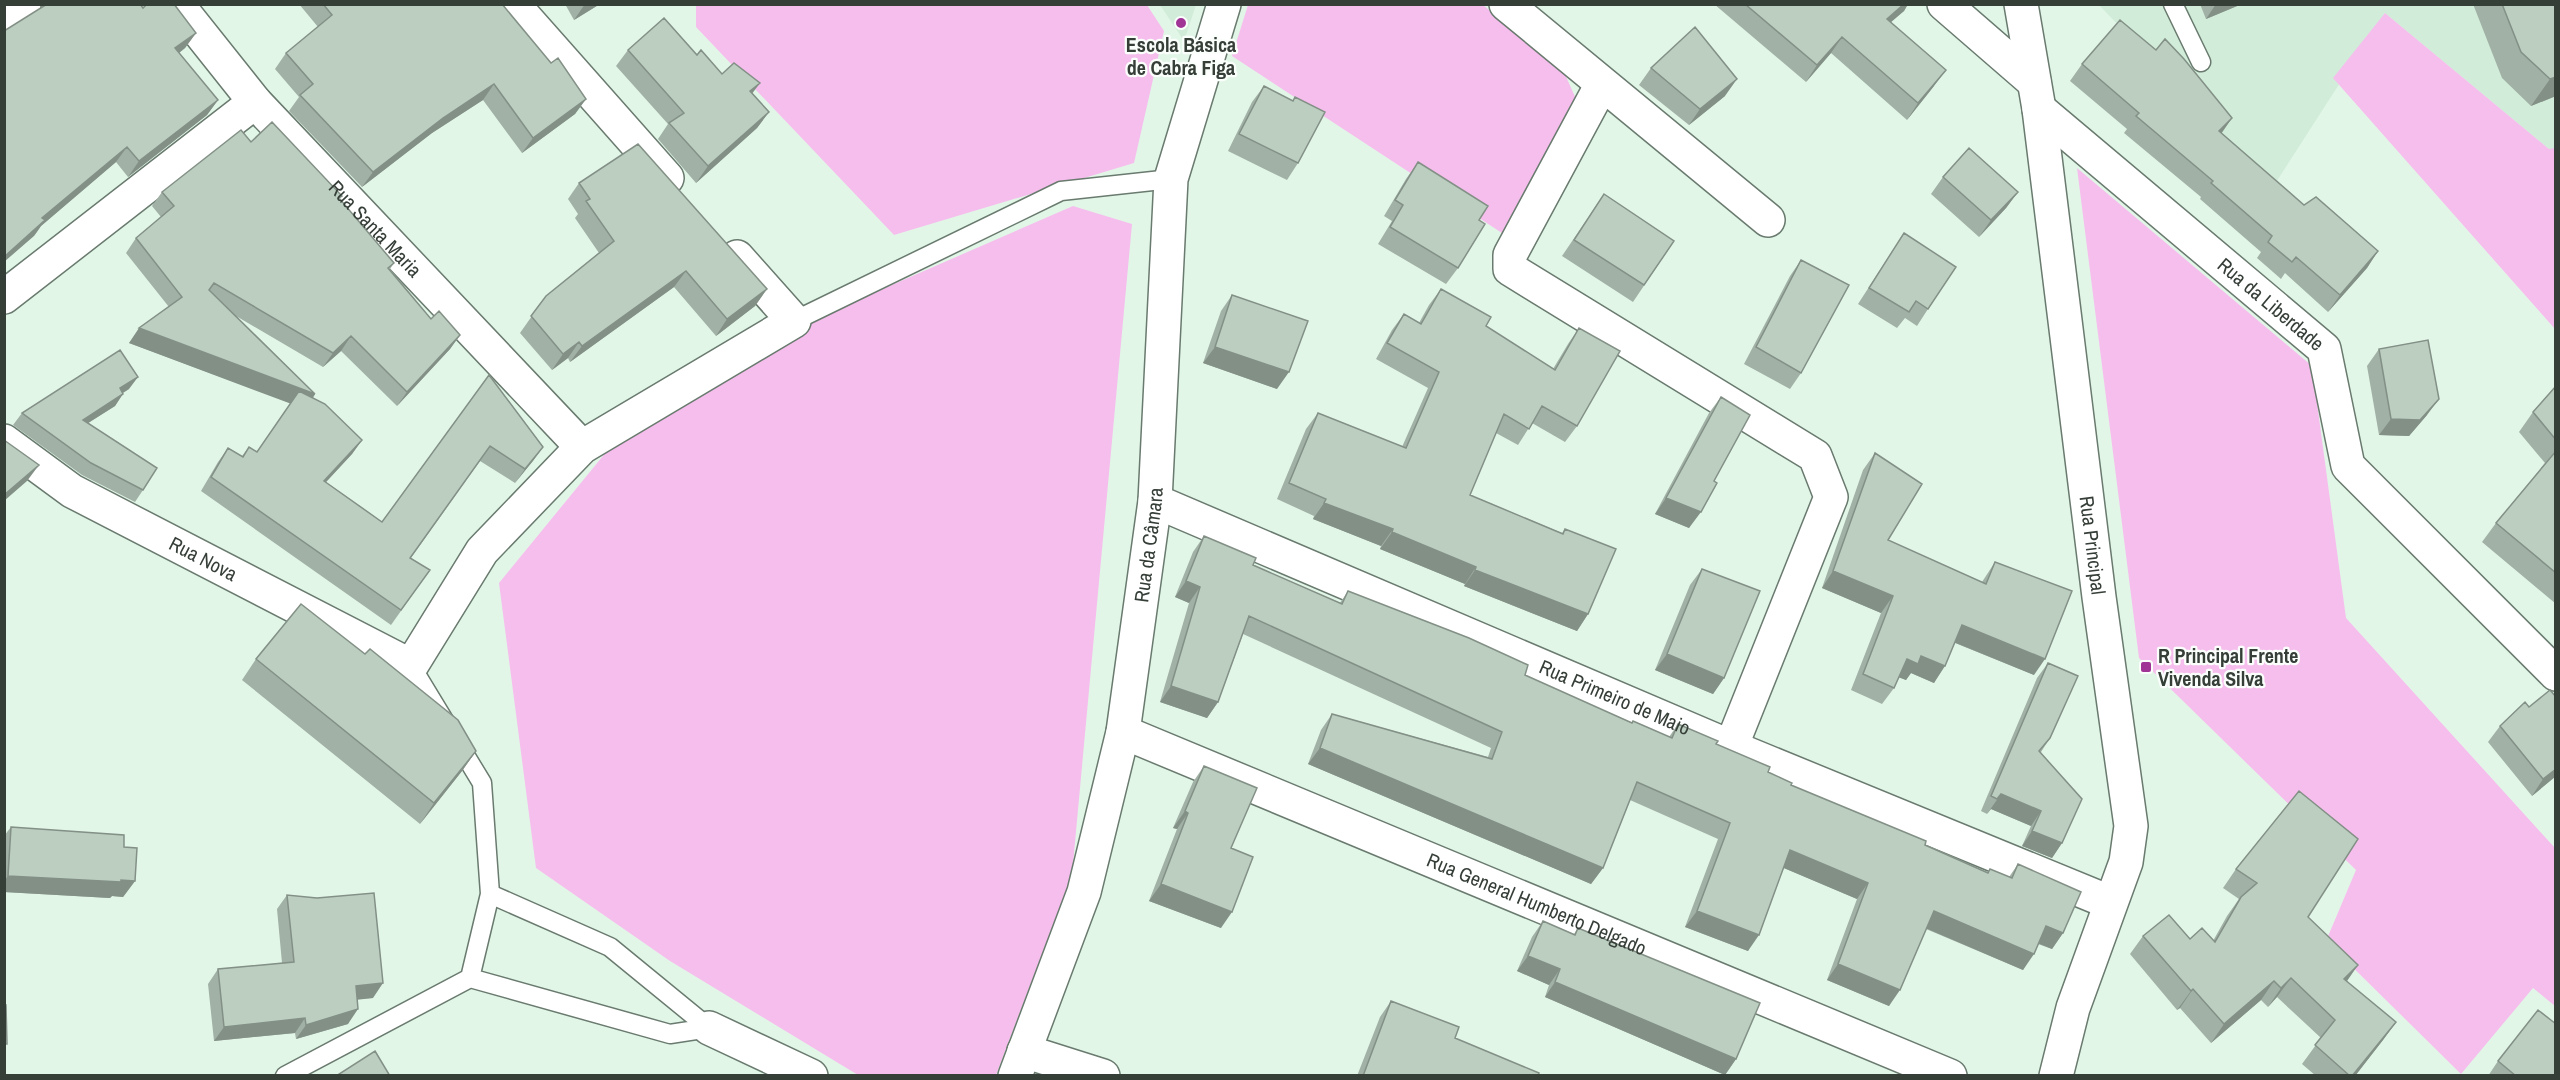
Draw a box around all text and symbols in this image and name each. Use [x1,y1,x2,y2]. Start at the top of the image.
marker: Escola Básica de Cabra Figa [1174,16,1188,30]
place label: Escola Básica de Cabra Figa [1126,31,1236,81]
street label: Rua Santa Maria [323,174,428,283]
street label: Rua da Liberdade [2212,251,2330,356]
street label: Rua da Câmara [1127,487,1169,604]
street label: Rua Principal [2074,494,2113,596]
street label: Rua Nova [165,530,242,587]
place label: R Principal Frente Vivenda Silva [2158,642,2298,692]
street label: Rua Primeiro de Maio [1535,653,1695,741]
marker: R Principal Frente Vivenda Silva [2139,660,2153,674]
street label: Rua General Humberto Delgado [1423,846,1651,961]

